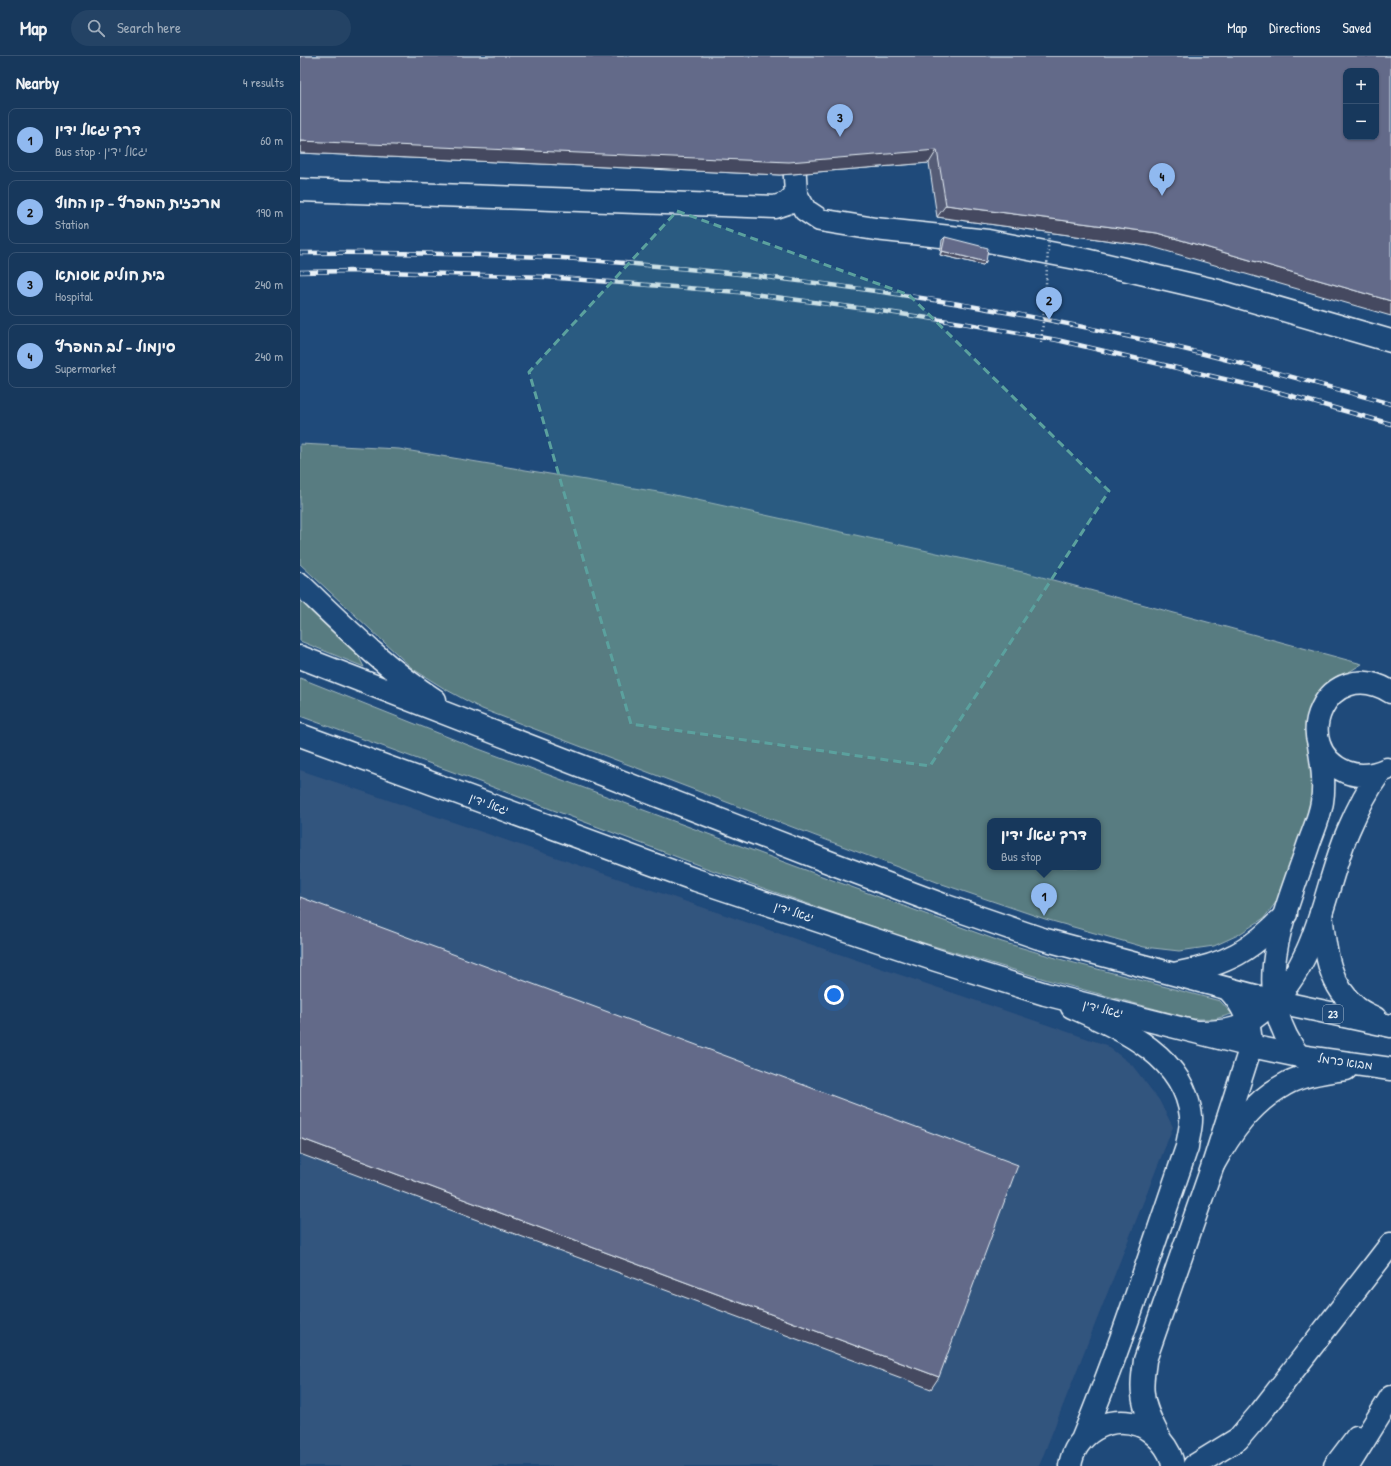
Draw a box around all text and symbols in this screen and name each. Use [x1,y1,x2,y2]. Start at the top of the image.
search box [71,10,351,46]
text: Map [20,15,47,41]
icon: search [85,17,107,39]
text: Search here [117,17,181,38]
text: Map [1227,18,1247,37]
text: Directions [1269,18,1320,37]
text: Saved [1342,18,1371,37]
map controls [1343,68,1379,140]
button: + [1343,68,1379,104]
text: Nearby [16,71,59,94]
text: 4 results [243,73,284,91]
pin: 3 [827,104,853,137]
button: − [1343,104,1379,140]
text: דרך יגאל ידין [55,119,141,140]
text: 1 [28,131,32,149]
text: 60 m [260,131,283,149]
text: Bus stop · יגאל ידין [55,142,148,160]
pin: 4 [1149,163,1175,196]
text: מרכזית המפרץ - קו החוף [55,192,221,213]
text: 2 [27,203,33,221]
text: 190 m [256,203,283,221]
text: Station [55,215,89,233]
text: בית חולים אסותא [55,264,165,285]
text: 3 [27,275,33,293]
text: 240 m [254,275,283,293]
text: Hospital [55,287,93,305]
pin: 2 [1036,287,1062,320]
text: סינמול - לב המפרץ [55,336,176,357]
text: 4 [28,347,32,365]
text: 240 m [254,347,283,365]
text: Supermarket [55,359,116,377]
street label: יגאל ידין [467,789,511,818]
popup [987,818,1101,870]
text: דרך יגאל ידין [1001,824,1087,845]
text: Bus stop [1001,847,1041,865]
pin: 1 [1031,883,1057,916]
street label: יגאל ידין [772,897,816,926]
your location [824,985,844,1005]
street label: יגאל ידין [1081,995,1125,1022]
road number: 23 [1323,1005,1343,1023]
street label: מבוא כרמל [1316,1049,1374,1074]

